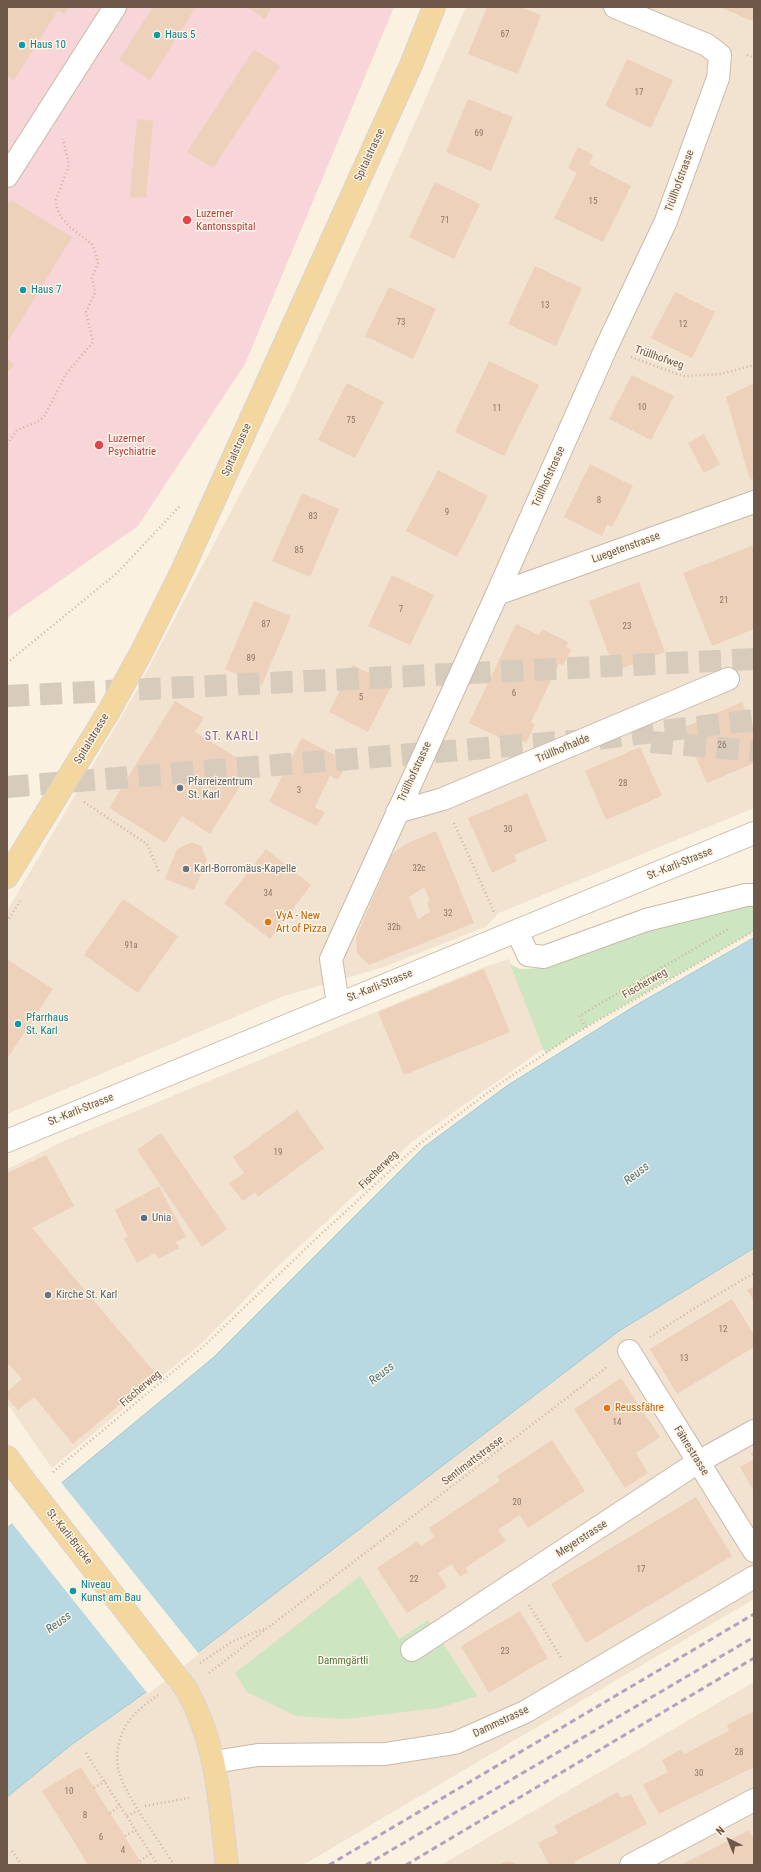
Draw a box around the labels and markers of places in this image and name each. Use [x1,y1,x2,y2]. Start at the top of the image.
place label: Haus 5 [165,28,195,42]
marker: Haus 5 [152,30,162,40]
place label: Haus 10 [30,38,66,52]
marker: Haus 10 [17,40,27,50]
place label: Luzerner Kantonsspital [196,207,256,233]
marker: Luzerner Kantonsspital [181,214,193,226]
place label: Haus 7 [31,283,61,297]
marker: Haus 7 [18,285,28,295]
place label: Luzerner Psychiatrie [108,432,156,458]
marker: Luzerner Psychiatrie [93,439,105,451]
place label: Pfarreizentrum St. Karl [188,775,253,801]
marker: Pfarreizentrum St. Karl [175,783,185,793]
place label: Karl-Borromäus-Kapelle [194,862,296,876]
marker: Karl-Borromäus-Kapelle [181,864,191,874]
place label: VyA - New Art of Pizza [276,909,327,935]
marker: VyA - New Art of Pizza [263,917,273,927]
place label: Pfarrhaus St. Karl [26,1011,68,1037]
marker: Pfarrhaus St. Karl [13,1019,23,1029]
place label: Unia [152,1211,171,1225]
marker: Unia [139,1213,149,1223]
place label: Kirche St. Karl [56,1288,117,1302]
marker: Kirche St. Karl [43,1290,53,1300]
place label: Reussfähre [615,1401,664,1415]
marker: Reussfähre [602,1403,612,1413]
place label: Niveau Kunst am Bau [81,1578,141,1604]
marker: Niveau Kunst am Bau [68,1586,78,1596]

